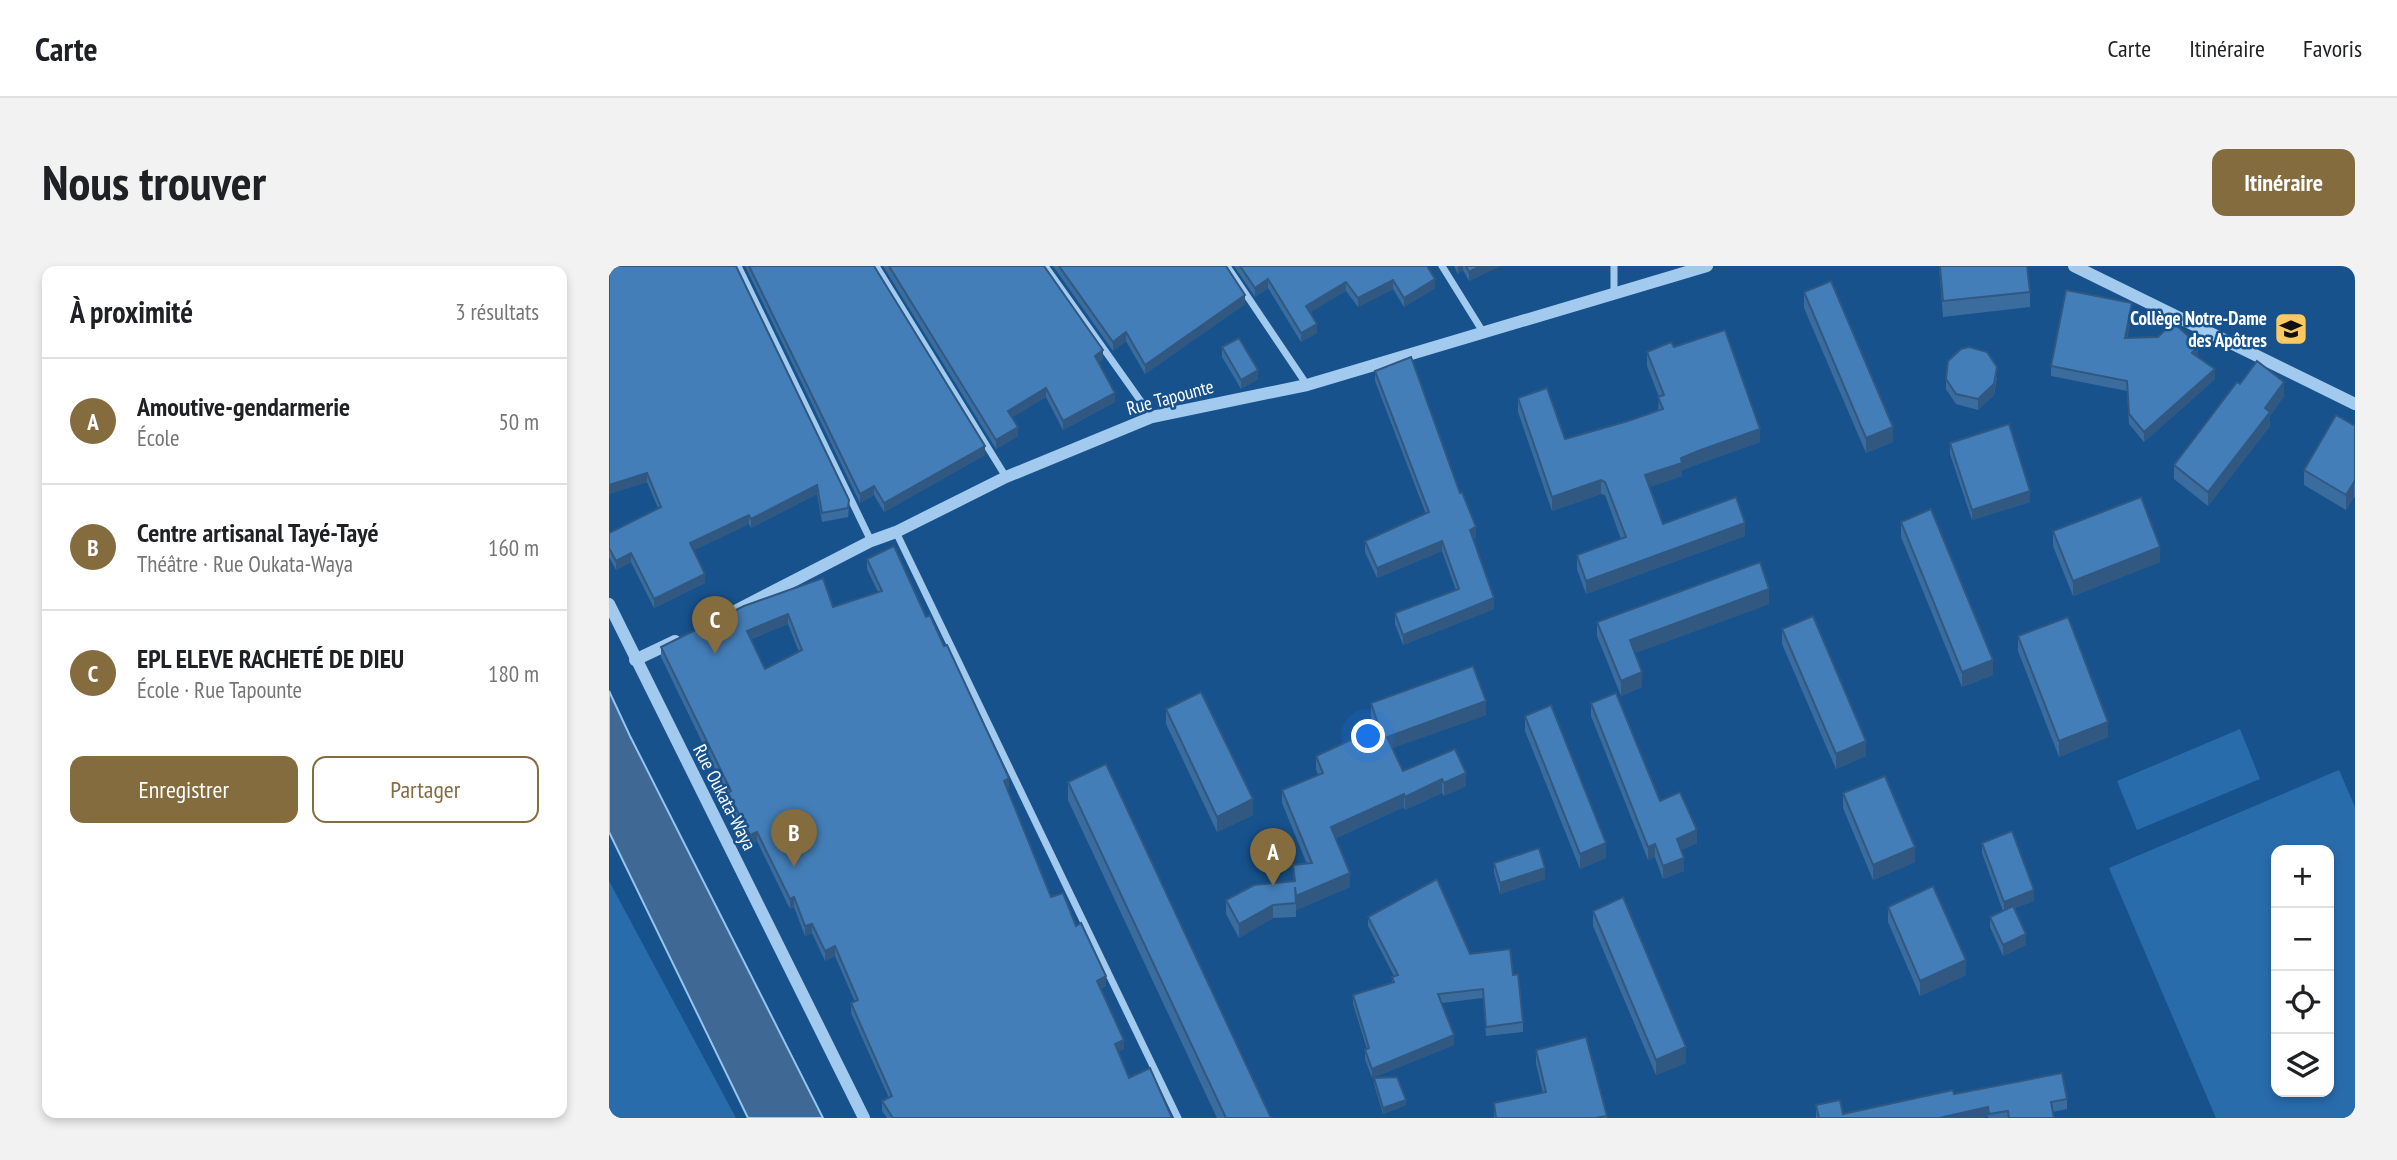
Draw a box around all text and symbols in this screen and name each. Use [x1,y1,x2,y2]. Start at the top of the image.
text: Carte [35,27,98,70]
text: Carte [2107,33,2151,64]
text: Itinéraire [2189,33,2265,64]
text: Favoris [2303,33,2362,64]
button: Itinéraire [2212,149,2355,216]
text: Nous trouver [42,150,266,214]
text: À proximité [70,292,193,331]
text: 3 résultats [455,297,539,326]
place label: Collège Notre-Dame des Apôtres [2130,306,2267,352]
school or university icon: Collège Notre-Dame des Apôtres [2272,310,2310,348]
street label: Rue Tapounte [1124,374,1216,420]
text: Amoutive-gendarmerie [137,390,350,423]
text: A [87,407,99,436]
text: 50 m [498,407,539,436]
text: École [137,423,179,452]
text: Centre artisanal Tayé-Tayé [137,516,379,549]
text: B [87,533,99,562]
text: 160 m [488,533,539,562]
text: Théâtre · Rue Oukata-Waya [137,549,353,578]
pin: C [692,596,738,654]
text: EPL ELEVE RACHETÉ DE DIEU [137,642,404,675]
text: C [88,659,98,688]
text: 180 m [488,659,539,688]
text: École · Rue Tapounte [137,675,302,704]
your location [1351,719,1385,753]
street label: Rue Oukata-Waya [688,740,762,854]
button: Enregistrer [70,756,298,823]
button: Partager [312,756,539,823]
pin: B [771,809,817,867]
pin: A [1250,828,1296,886]
map controls [2271,845,2334,1097]
button: + [2271,845,2334,908]
button: − [2271,908,2334,971]
button: locate [2271,971,2334,1034]
button: layers [2271,1034,2334,1097]

